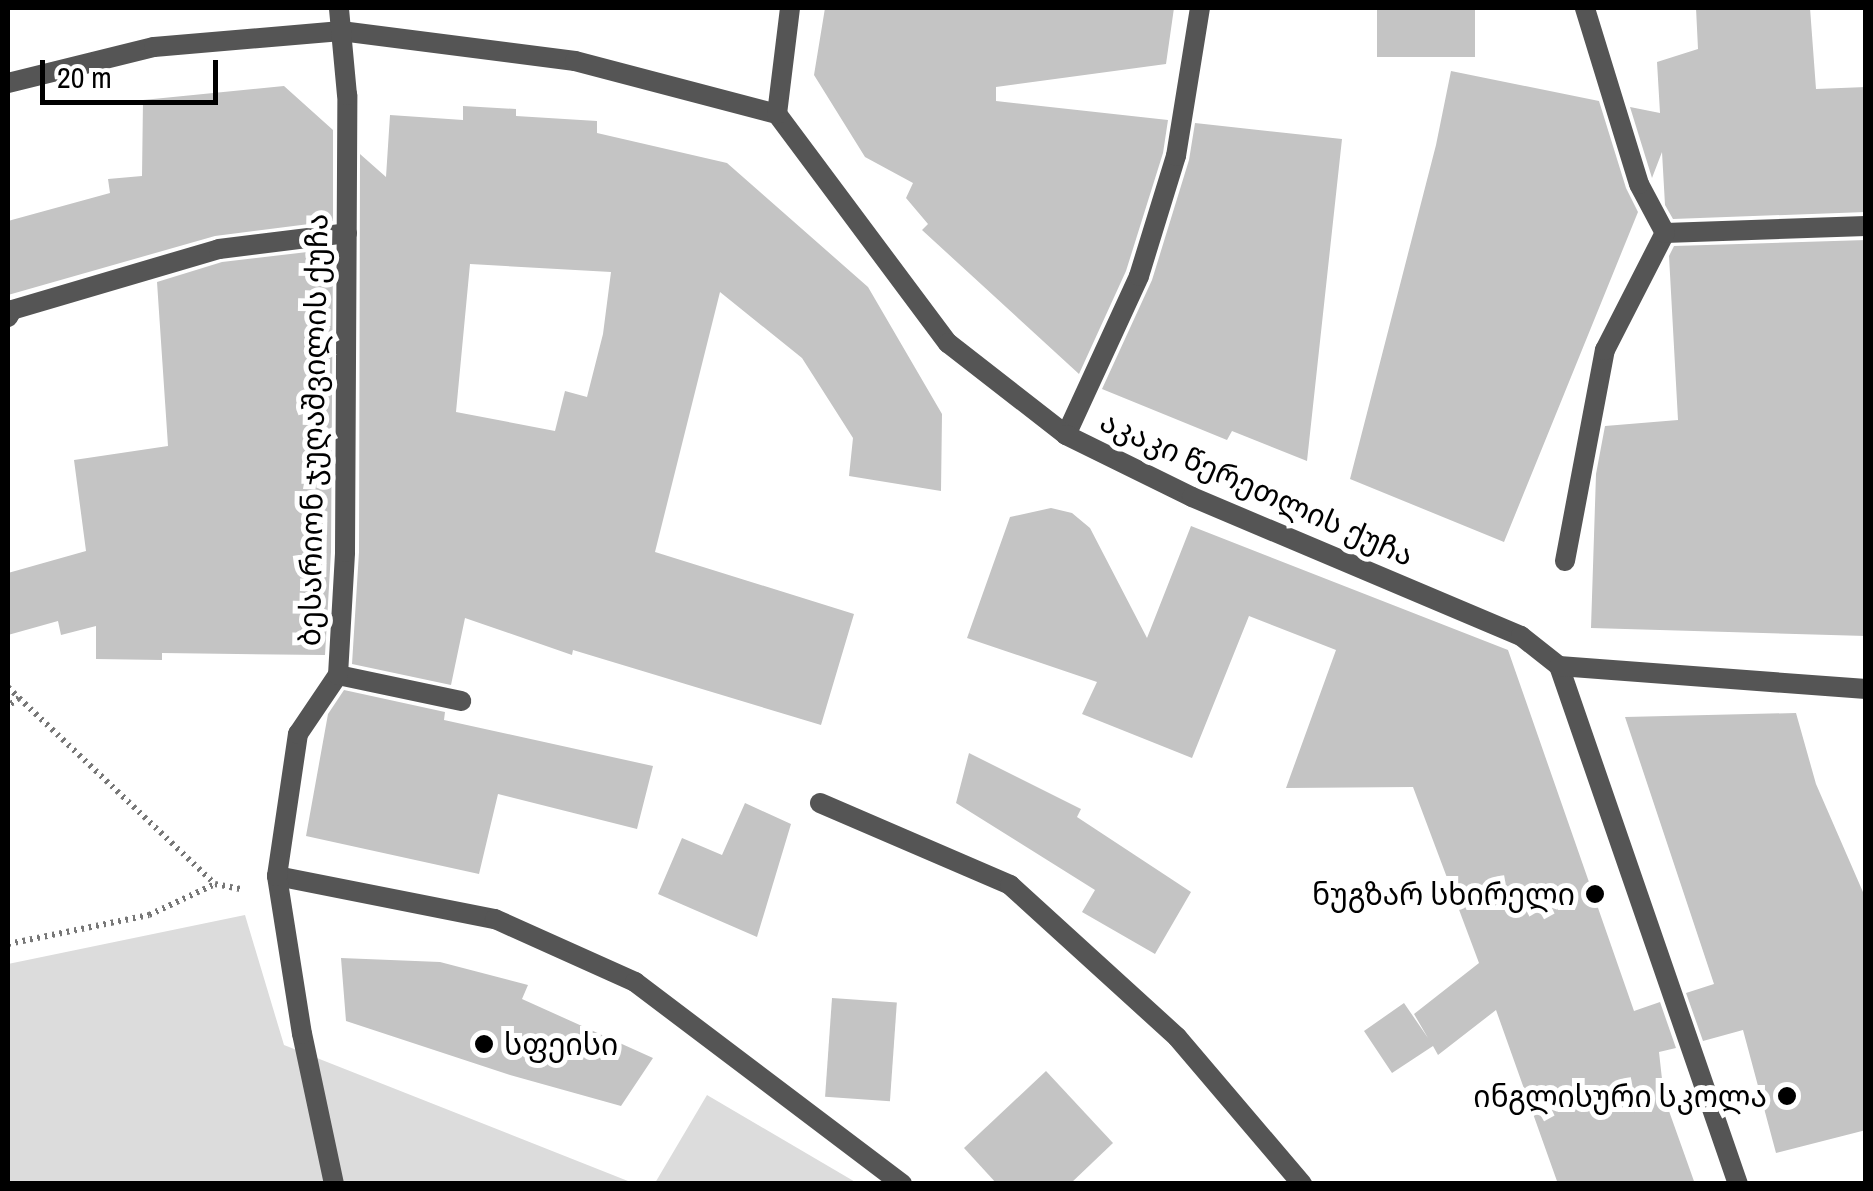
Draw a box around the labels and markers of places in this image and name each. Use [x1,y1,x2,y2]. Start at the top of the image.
place label: ნუგზარ სხირელი [1312,876,1575,912]
marker: ნუგზარ სხირელი [1584,883,1606,905]
place label: სფეისი [504,1026,618,1062]
marker: სფეისი [473,1033,495,1055]
place label: ინგლისური სკოლა [1473,1078,1767,1114]
marker: ინგლისური სკოლა [1776,1085,1798,1107]

